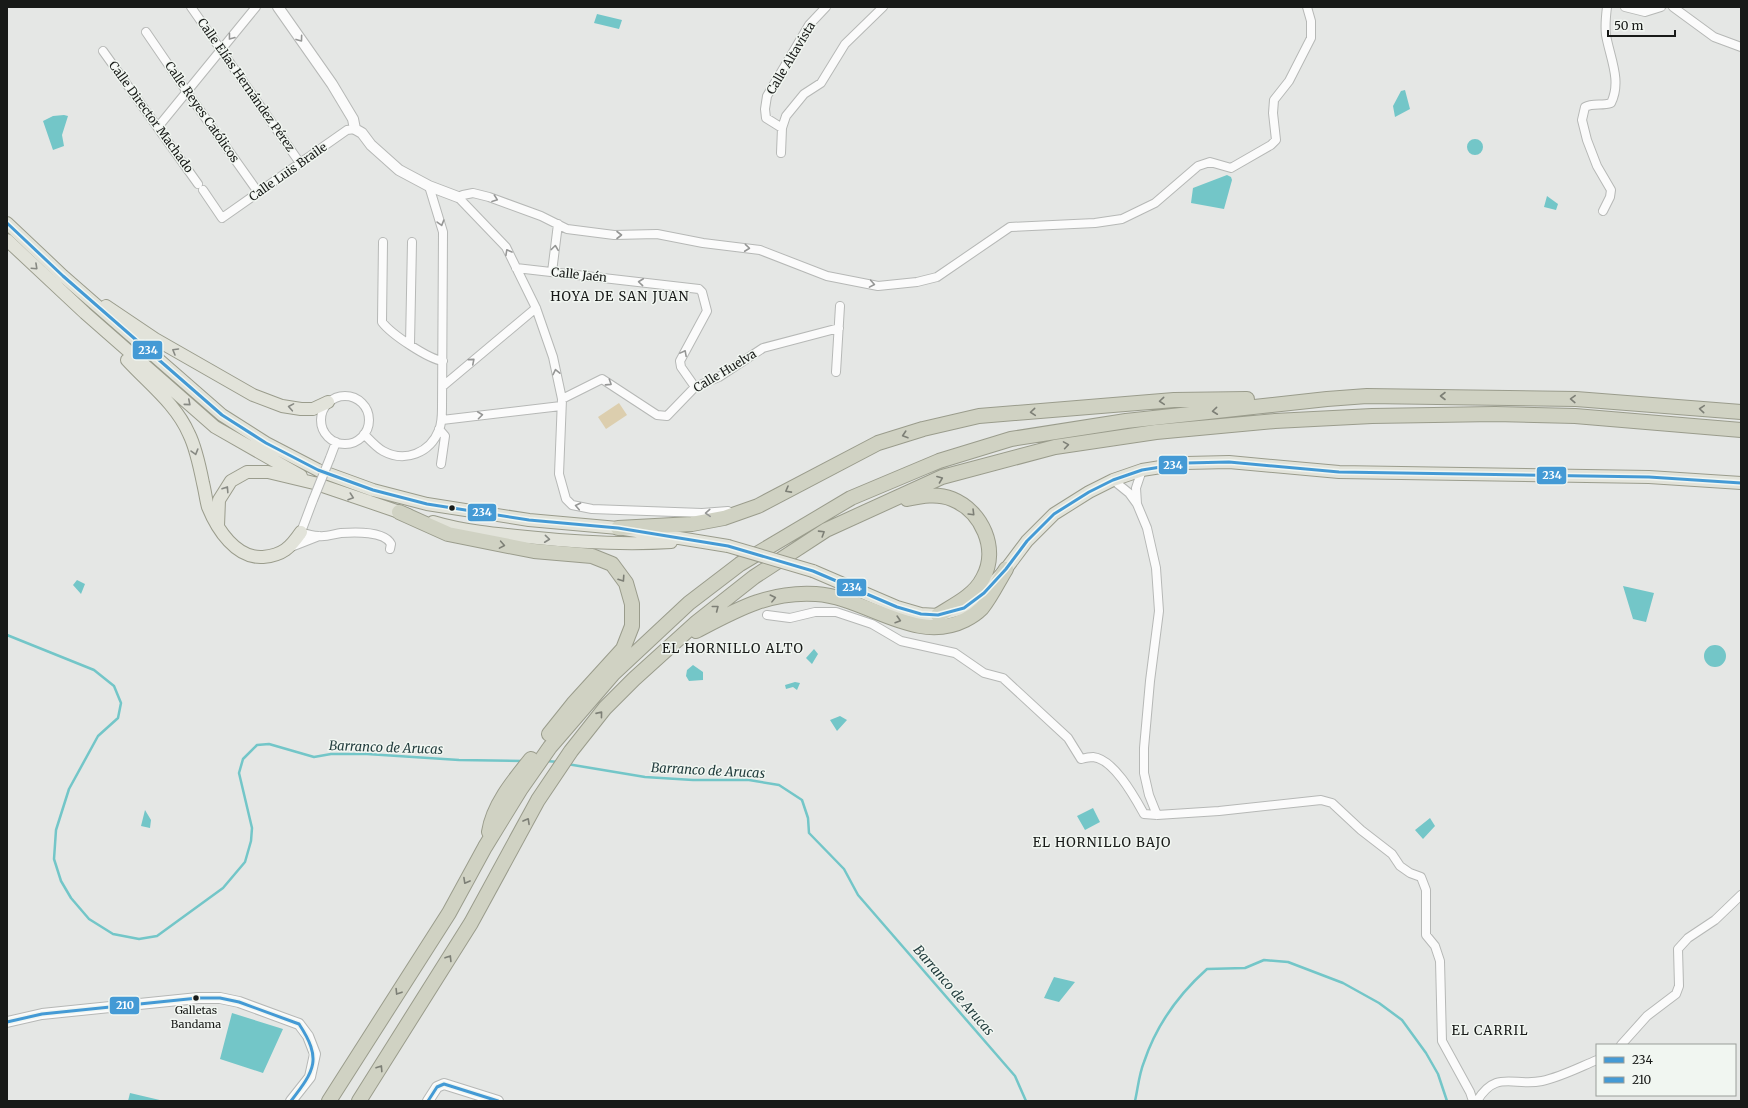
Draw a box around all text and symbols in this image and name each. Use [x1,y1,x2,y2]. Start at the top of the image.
scale bar [1608,12,1675,38]
street label: Calle Elías Hernández Pérez [194,15,299,155]
street label: Calle Altavista [763,18,818,97]
text: 50 m [1614,18,1643,33]
one-way arrow [229,33,236,40]
one-way arrow [295,35,302,42]
street label: Calle Director Machado [106,58,197,175]
street label: Calle Reyes Católicos [162,58,243,165]
street label: Calle Luis Braile [246,139,330,204]
one-way arrow [491,195,498,203]
one-way arrow [436,219,445,226]
one-way arrow [616,231,622,239]
one-way arrow [744,244,750,253]
one-way arrow [550,245,559,251]
one-way arrow [505,249,512,256]
one-way arrow [30,262,38,270]
street label: Calle Jaén [551,264,608,285]
one-way arrow [638,278,644,287]
one-way arrow [868,280,875,288]
district label: HOYA DE SAN JUAN [550,288,690,305]
line badge: 234 [132,340,163,360]
text: 234 [138,343,158,357]
street label: Calle Huelva [691,346,759,395]
one-way arrow [172,348,179,355]
one-way arrow [680,350,687,357]
one-way arrow [468,359,475,366]
one-way arrow [553,369,561,375]
one-way arrow [604,378,611,385]
one-way arrow [1440,392,1446,400]
one-way arrow [1570,394,1576,403]
one-way arrow [1159,396,1165,405]
one-way arrow [183,399,190,406]
one-way arrow [288,404,294,412]
one-way arrow [1699,405,1705,414]
one-way arrow [1212,406,1218,415]
one-way arrow [1030,407,1036,416]
one-way arrow [477,411,483,420]
one-way arrow [902,430,909,438]
one-way arrow [1063,441,1069,450]
one-way arrow [190,448,199,455]
line badge: 234 [1158,455,1188,475]
text: 234 [1163,458,1183,472]
line badge: 234 [1536,466,1567,485]
text: 234 [1542,468,1562,482]
one-way arrow [937,475,944,483]
one-way arrow [784,485,792,492]
one-way arrow [221,487,228,494]
one-way arrow [347,492,354,500]
unlabelled marker [447,503,457,513]
line badge: 234 [467,503,497,522]
one-way arrow [575,503,581,511]
text: 234 [472,505,492,519]
one-way arrow [705,508,711,517]
one-way arrow [967,508,975,516]
one-way arrow [818,531,825,538]
one-way arrow [544,535,550,544]
one-way arrow [499,541,505,549]
one-way arrow [617,575,625,582]
line badge: 234 [836,578,867,597]
text: 234 [842,580,862,594]
one-way arrow [770,594,776,602]
one-way arrow [711,605,718,612]
one-way arrow [895,615,902,624]
district label: EL HORNILLO ALTO [662,640,804,657]
one-way arrow [596,712,603,719]
water label: Barranco de Arucas [329,737,444,758]
water label: Barranco de Arucas [650,759,766,782]
one-way arrow [522,818,529,825]
district label: EL HORNILLO BAJO [1033,834,1171,851]
one-way arrow [464,877,471,884]
water label: Barranco de Arucas [910,942,998,1039]
one-way arrow [445,955,452,962]
one-way arrow [395,988,403,995]
marker: Galletas Bandama [191,993,201,1003]
line badge: 210 [109,996,140,1015]
text: 210 [116,998,134,1012]
place label: Galletas Bandama [171,1003,221,1031]
district label: EL CARRIL [1451,1022,1529,1039]
legend [1596,1044,1736,1096]
text: 234 [1632,1052,1653,1067]
one-way arrow [375,1065,383,1072]
text: 210 [1632,1072,1652,1087]

